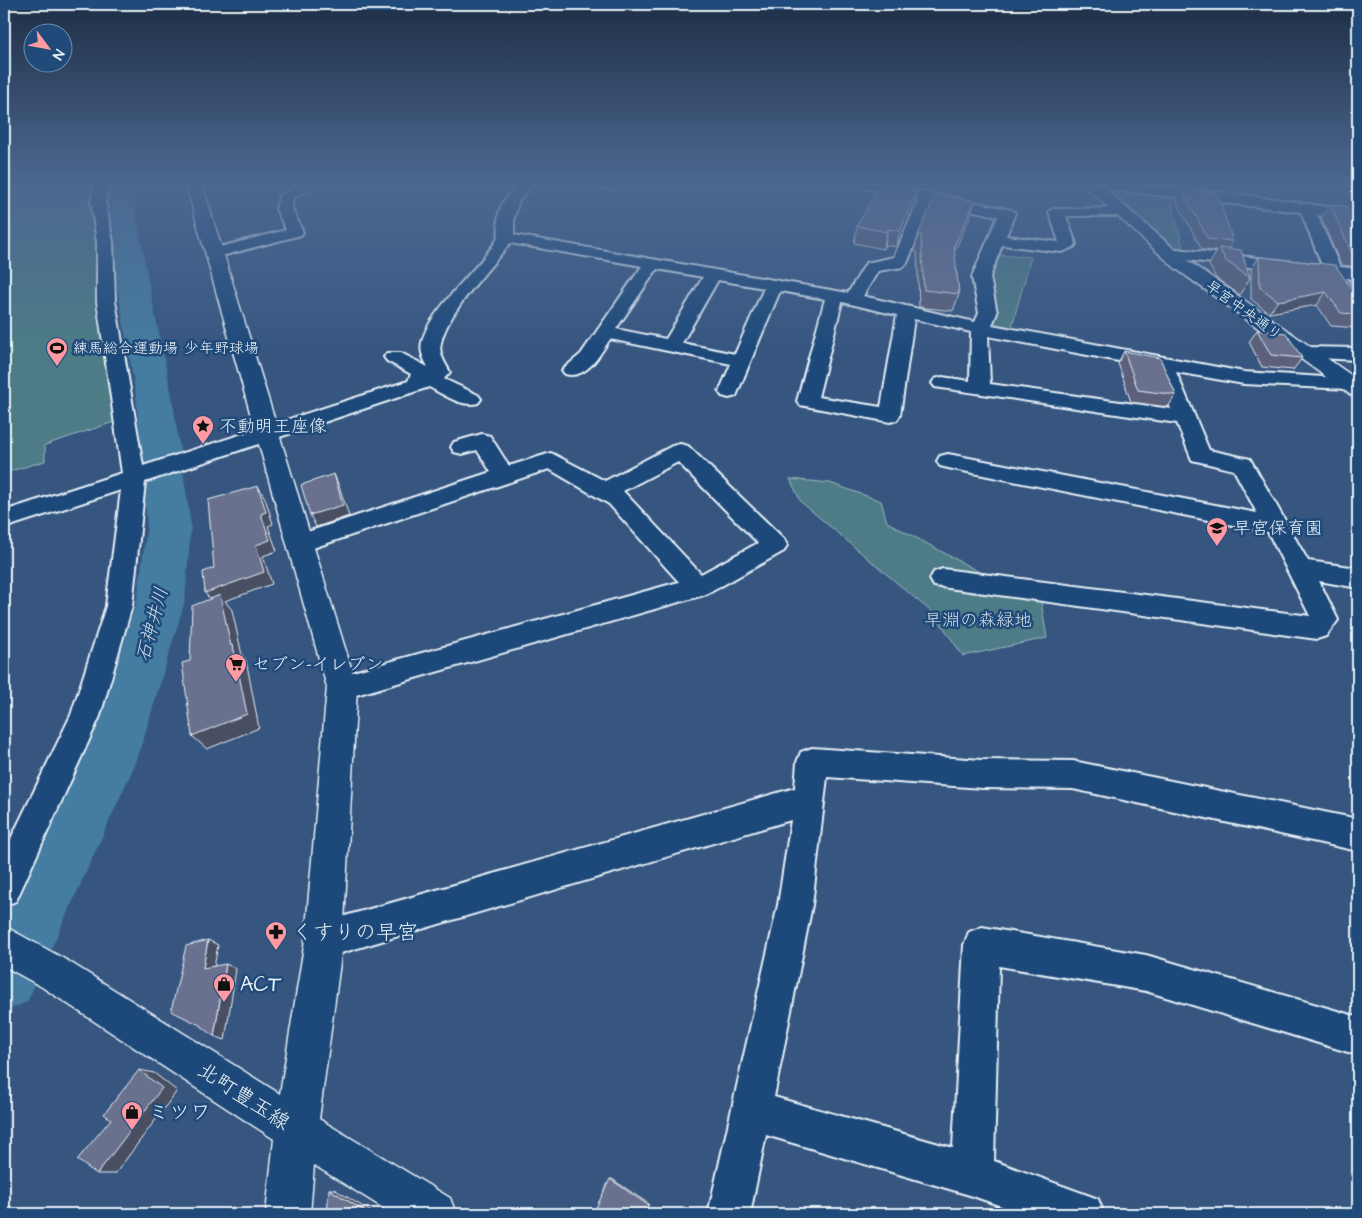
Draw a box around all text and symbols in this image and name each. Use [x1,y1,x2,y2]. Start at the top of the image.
north arrow [22,22,72,72]
text: N [47,45,69,64]
street label: 早宮中央通り [1201,275,1286,345]
sports icon: 練馬総合運動場 少年野球場 [45,336,69,367]
place label: 練馬総合運動場 少年野球場 [73,338,259,359]
place icon: 不動明王座像 [191,414,215,445]
place label: 不動明王座像 [219,414,327,439]
school or university icon: 早宮保育園 [1205,516,1229,547]
place label: 早宮保育園 [1233,516,1323,541]
water label: 石神井川 [130,584,175,665]
park label: 早淵の森緑地 [924,608,1032,633]
supermarket icon: セブン-イレブン [224,652,248,683]
place label: セブン-イレブン [252,652,384,677]
place label: くすりの早宮 [292,918,418,947]
pharmacy icon: くすりの早宮 [264,920,288,951]
place label: ACT [240,970,282,999]
shop icon: ACT [212,972,236,1003]
street label: 北町豊玉線 [192,1056,296,1137]
place label: ミツワ [148,1098,211,1127]
shop icon: ミツワ [120,1100,144,1131]

